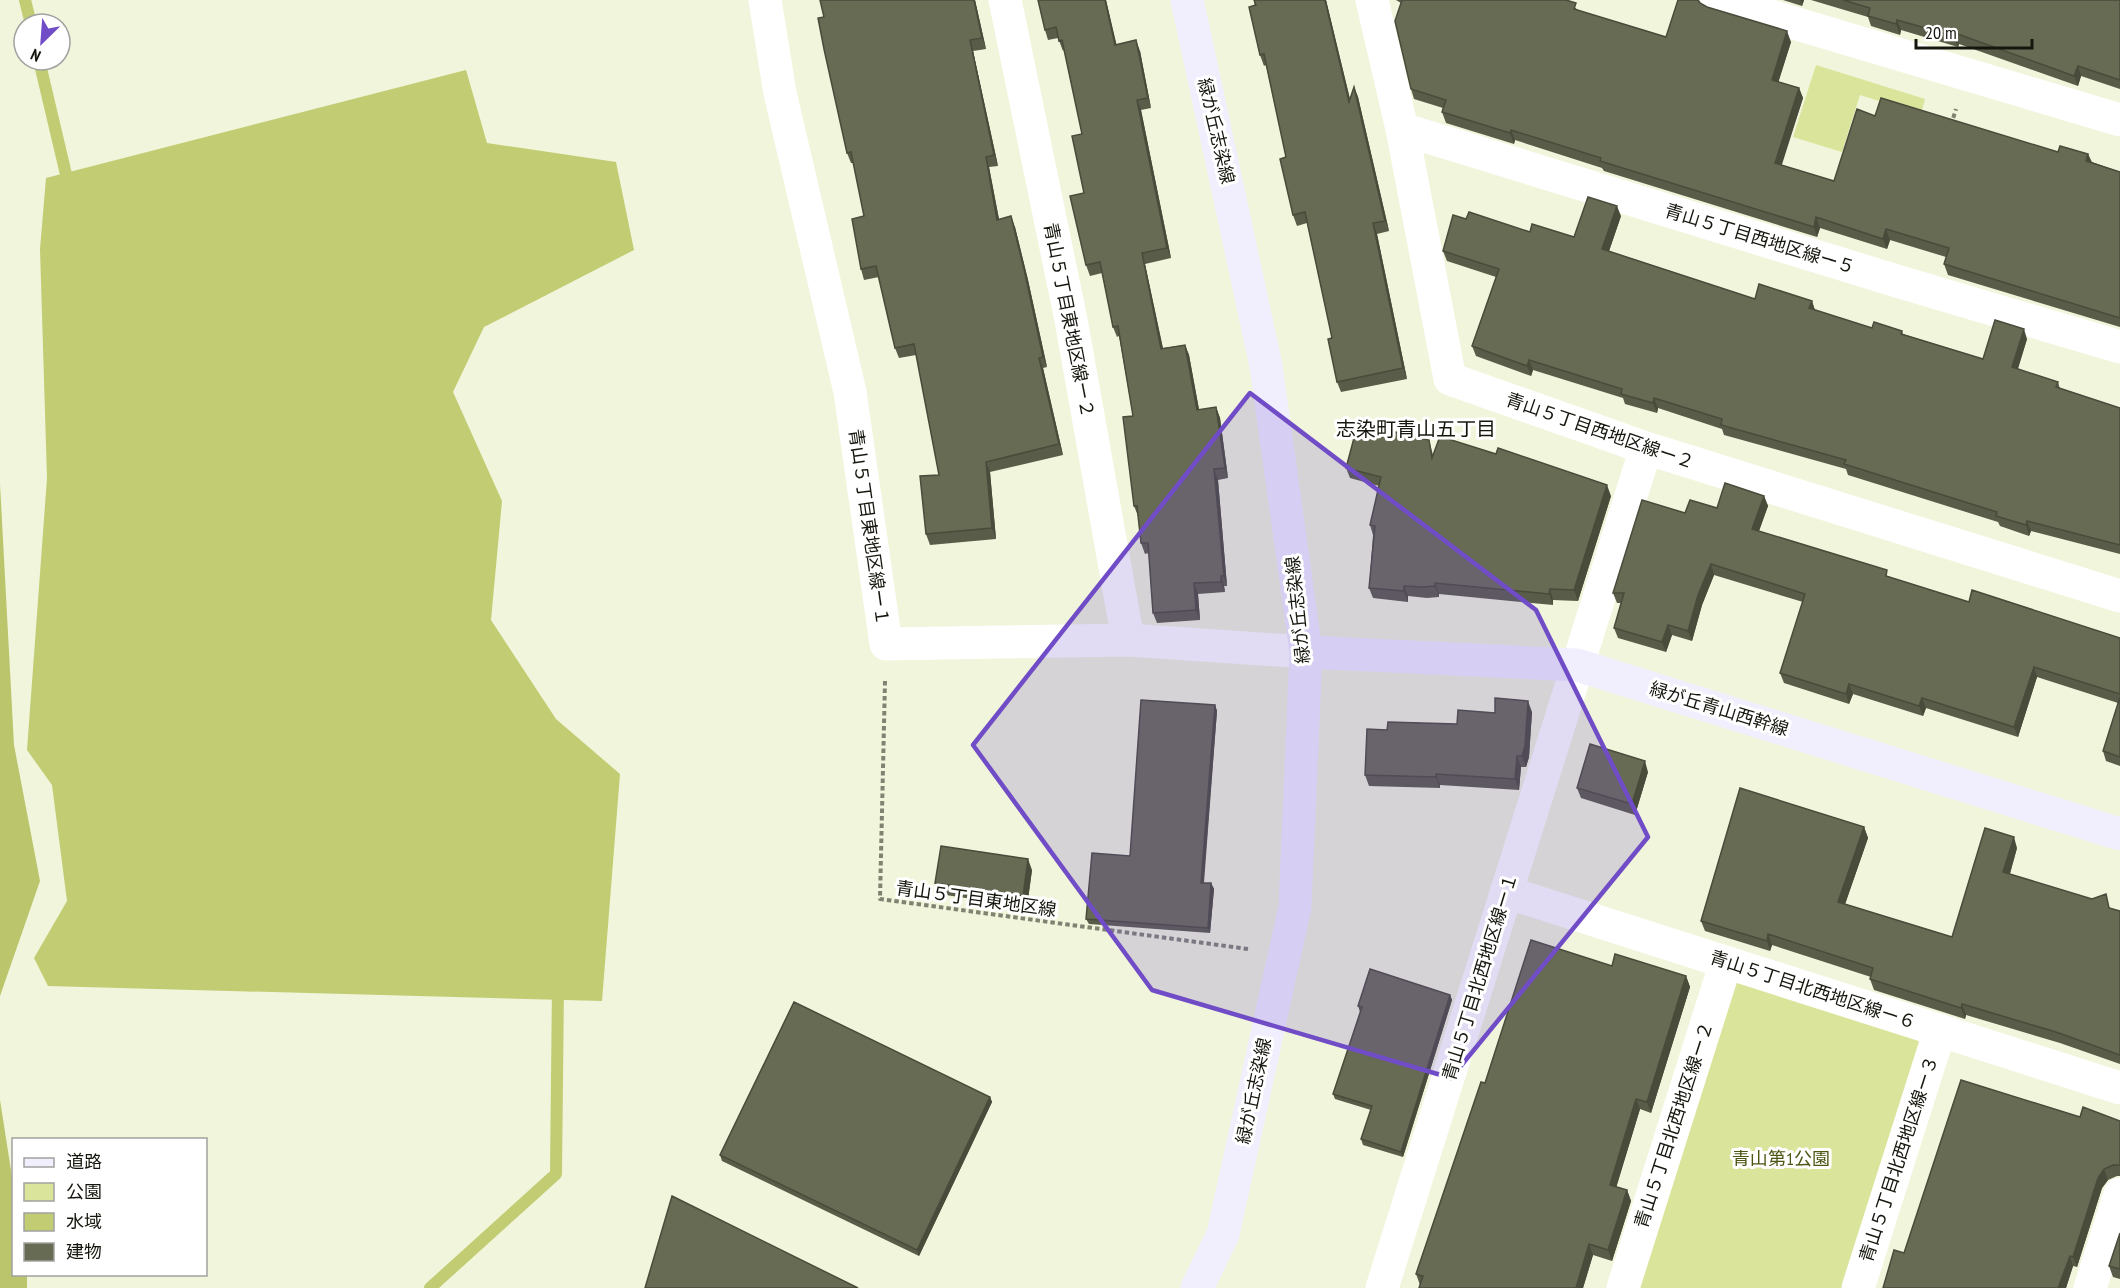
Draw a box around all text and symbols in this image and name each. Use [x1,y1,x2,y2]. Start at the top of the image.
north arrow [12,12,72,72]
scale bar [1916,12,2032,50]
text: 20 m [1925,21,1957,44]
text: N [28,45,44,66]
street label: 緑が丘志染線 [1193,76,1240,186]
street label: 青山５丁目西地区線ー５ [1662,199,1858,278]
street label: 青山５丁目東地区線ー２ [1039,221,1100,419]
street label: 青山５丁目西地区線ー２ [1503,387,1698,474]
district label: 志染町青山五丁目 [1336,416,1496,442]
street label: 青山５丁目東地区線ー１ [844,427,895,627]
street label: 緑が丘志染線 [1280,555,1315,665]
street label: 緑が丘青山西幹線 [1647,676,1791,741]
street label: 青山５丁目北西地区線ー１ [1437,870,1522,1083]
street label: 青山５丁目東地区線 [894,876,1058,921]
street label: 青山５丁目北西地区線ー６ [1707,945,1919,1034]
street label: 青山５丁目北西地区線ー２ [1629,1019,1718,1231]
street label: 緑が丘志染線 [1231,1036,1276,1146]
street label: 青山５丁目北西地区線ー３ [1854,1053,1943,1265]
legend [12,1138,207,1276]
park label: 青山第1公園 [1732,1147,1830,1170]
text: 道路 [66,1150,102,1173]
text: 公園 [66,1180,102,1203]
text: 水域 [66,1210,102,1233]
text: 建物 [66,1240,102,1263]

